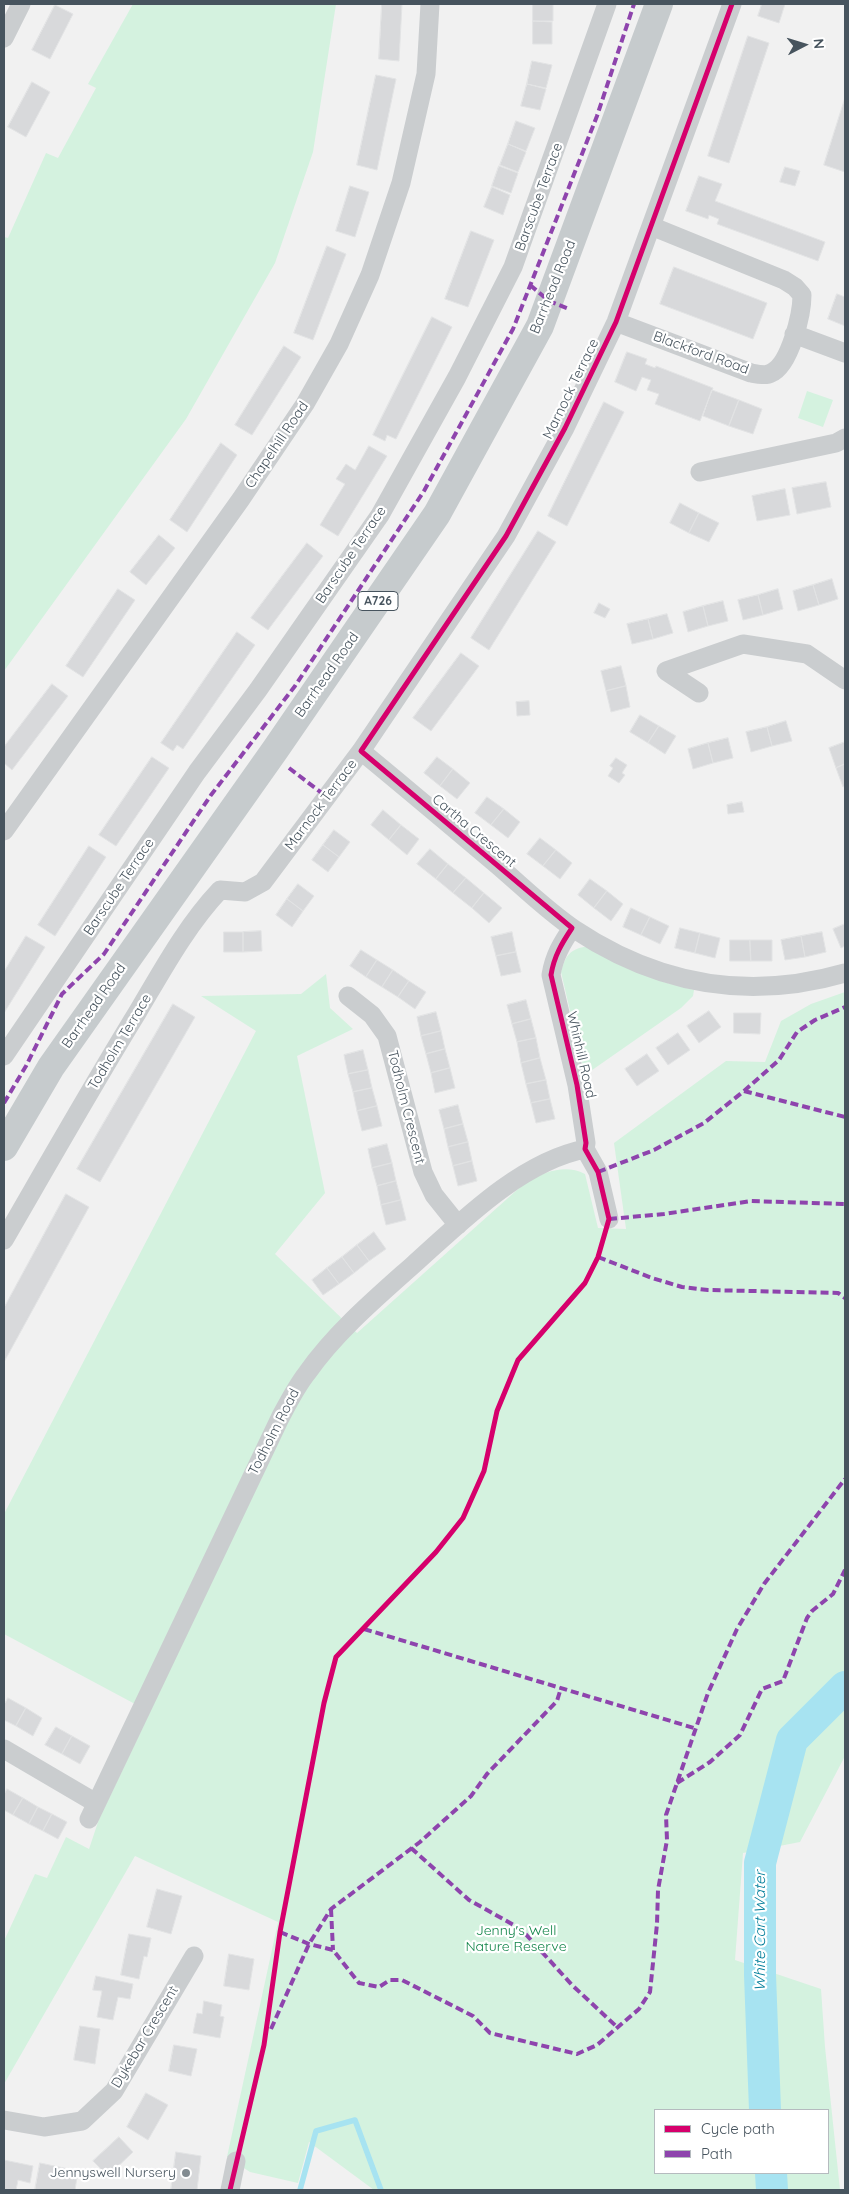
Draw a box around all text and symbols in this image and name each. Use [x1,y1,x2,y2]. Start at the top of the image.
north arrow [779,20,829,70]
text: N [810,38,828,50]
street label: Barscube Terrace [512,141,566,253]
street label: Barrhead Road [527,238,579,336]
street label: Blackford Road [651,328,751,378]
street label: Marnock Terrace [539,336,603,442]
street label: Chapelhill Road [242,398,312,492]
street label: Barscube Terrace [312,503,390,607]
road number: A726 [358,592,398,610]
street label: Barrhead Road [291,629,363,721]
street label: Marnock Terrace [281,756,361,854]
street label: Cartha Crescent [428,791,520,871]
street label: Barscube Terrace [80,835,158,939]
street label: Barrhead Road [58,960,130,1052]
street label: Todholm Terrace [85,991,155,1093]
street label: Whinhill Road [563,1010,599,1100]
street label: Todholm Crescent [384,1048,428,1166]
street label: Todholm Road [245,1386,303,1478]
water label: White Cart Water [751,1871,769,1991]
park label: Jenny's Well Nature Reserve [465,1923,567,1955]
street label: Dykebar Crescent [108,1983,182,2091]
legend [654,2109,829,2174]
text: Cycle path [701,2119,775,2138]
text: Path [701,2144,733,2163]
place label: Jennyswell Nursery [50,2165,176,2181]
marker: Jennyswell Nursery [180,2167,192,2179]

